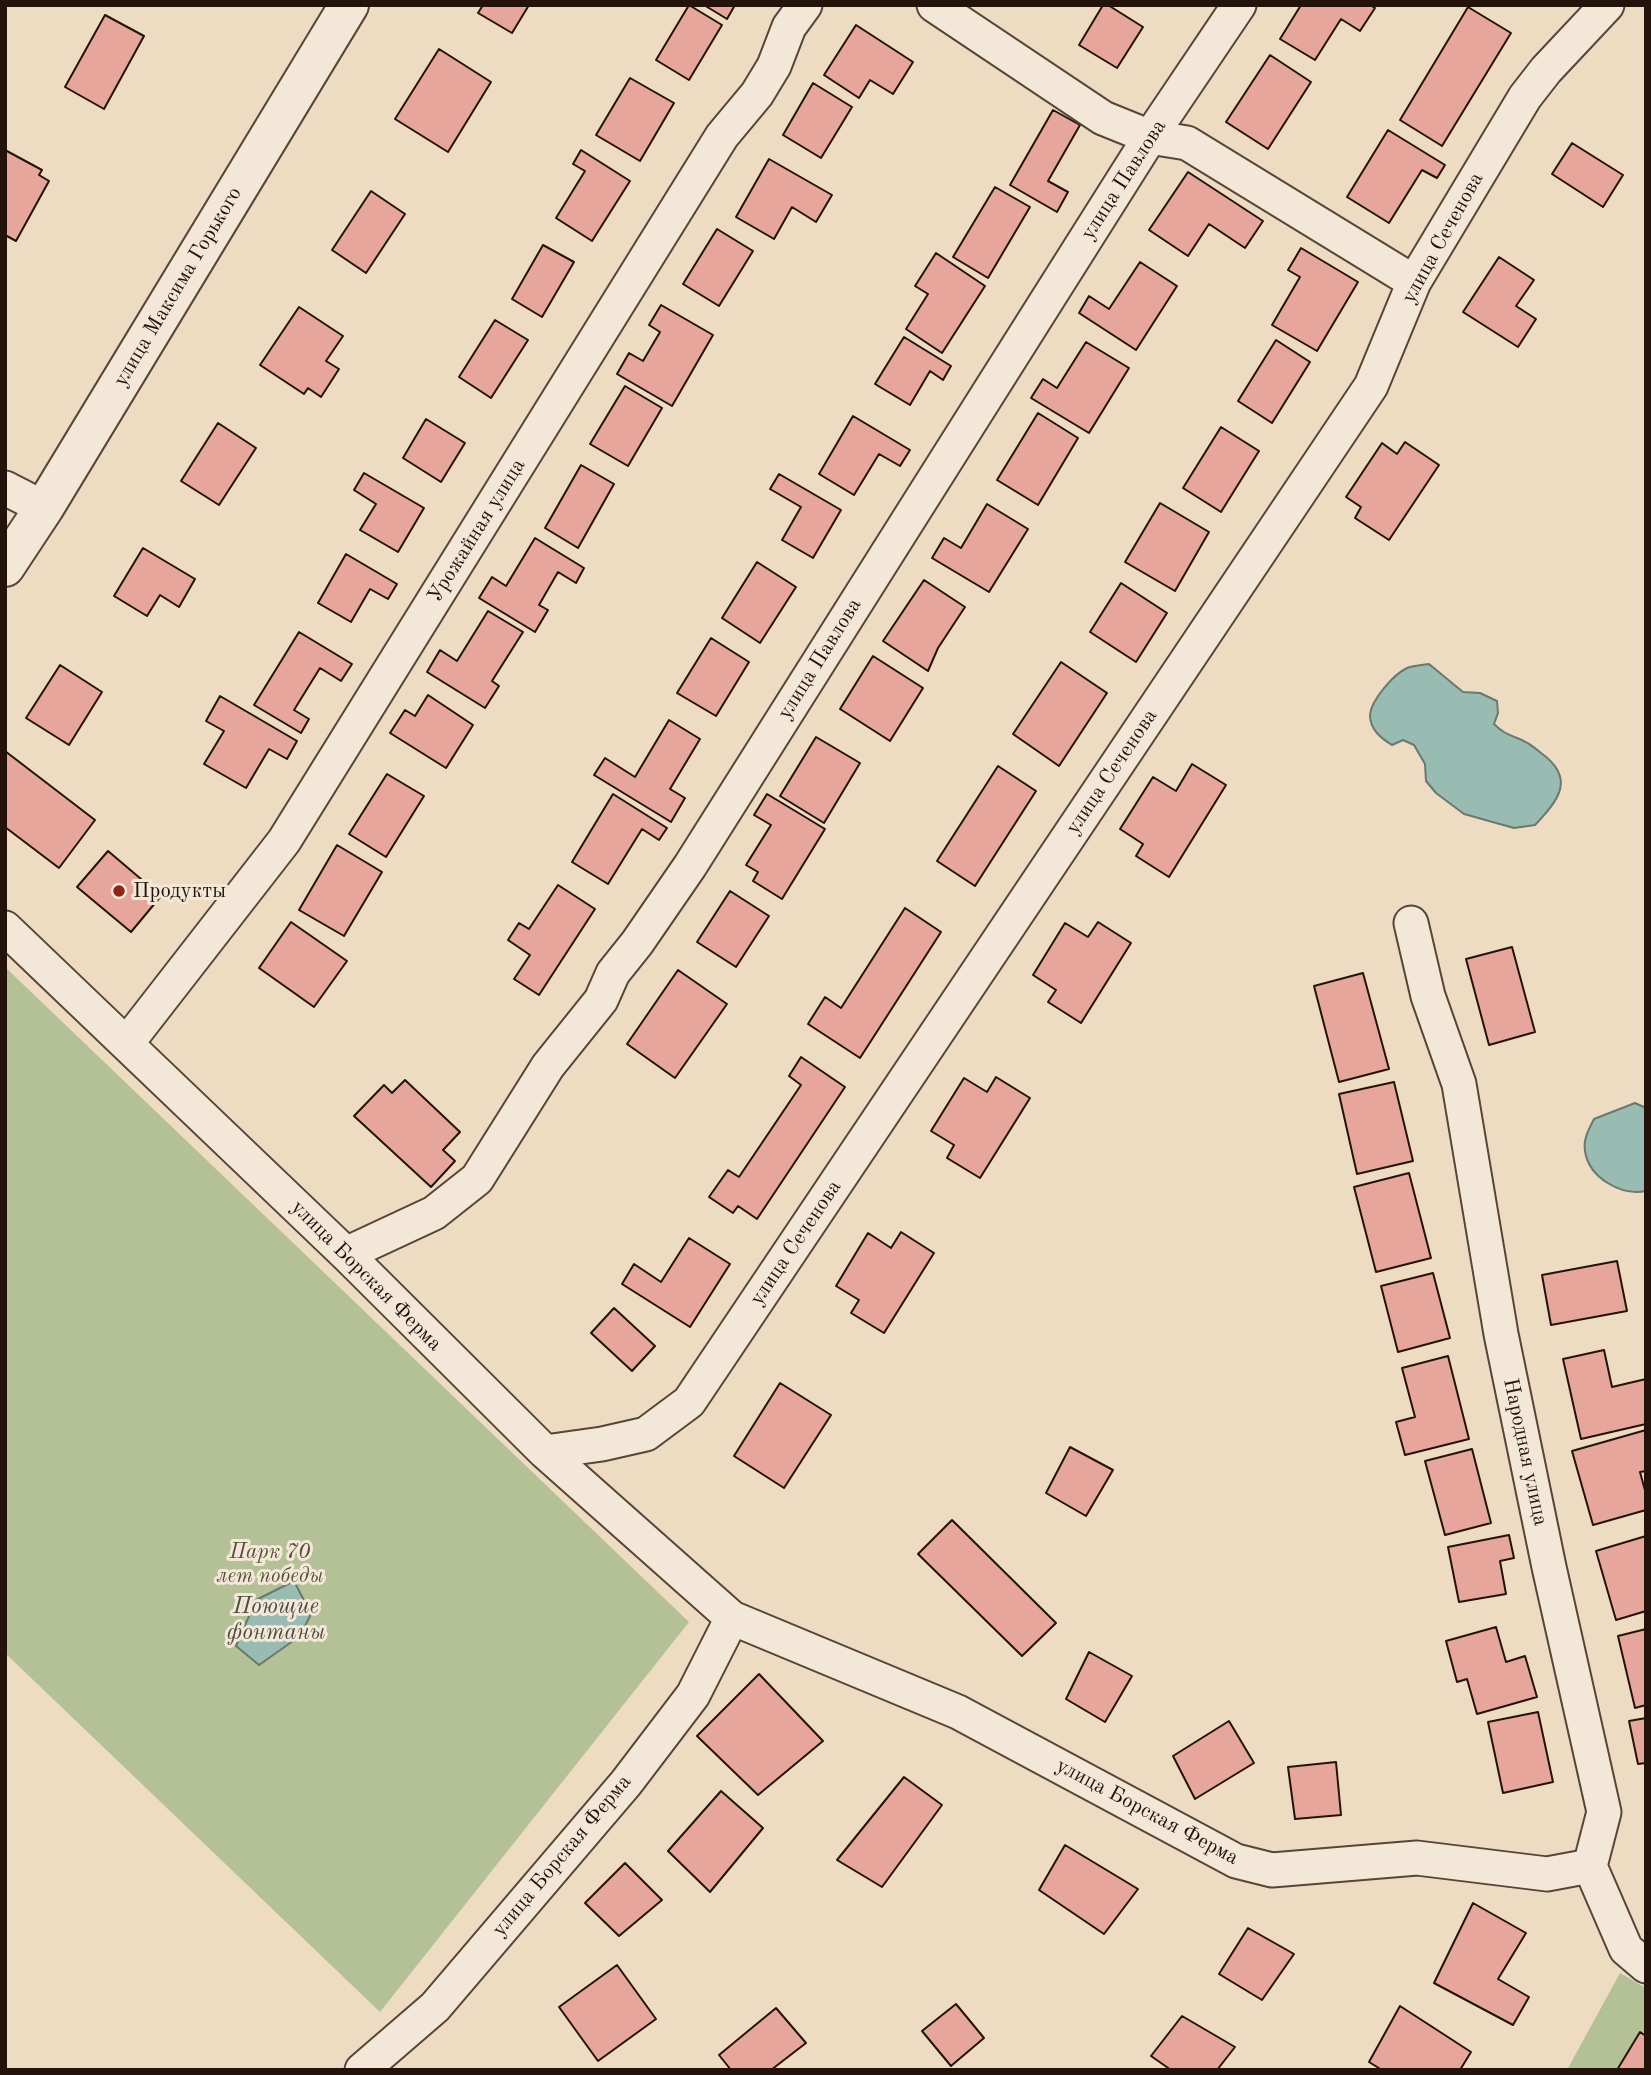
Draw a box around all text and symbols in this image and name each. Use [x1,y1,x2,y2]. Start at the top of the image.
street label: улица Павлова [1076,115,1172,245]
street label: улица Сеченова [1397,168,1489,308]
street label: улица Максима Горького [108,183,248,391]
street label: Урожайная улица [423,454,531,608]
street label: улица Павлова [773,594,867,724]
street label: улица Сеченова [1061,704,1163,840]
place label: Продукты [133,878,226,904]
marker: Продукты [111,883,127,899]
street label: улица Сеченова [745,1175,847,1311]
street label: улица Борская Ферма [285,1195,447,1357]
street label: Народная улица [1497,1376,1553,1528]
park label: Парк 70 лет победы [216,1539,324,1589]
water label: Поющие фонтаны [227,1593,325,1647]
street label: улица Борская Ферма [1051,1753,1243,1871]
street label: улица Борская Ферма [487,1770,637,1942]

